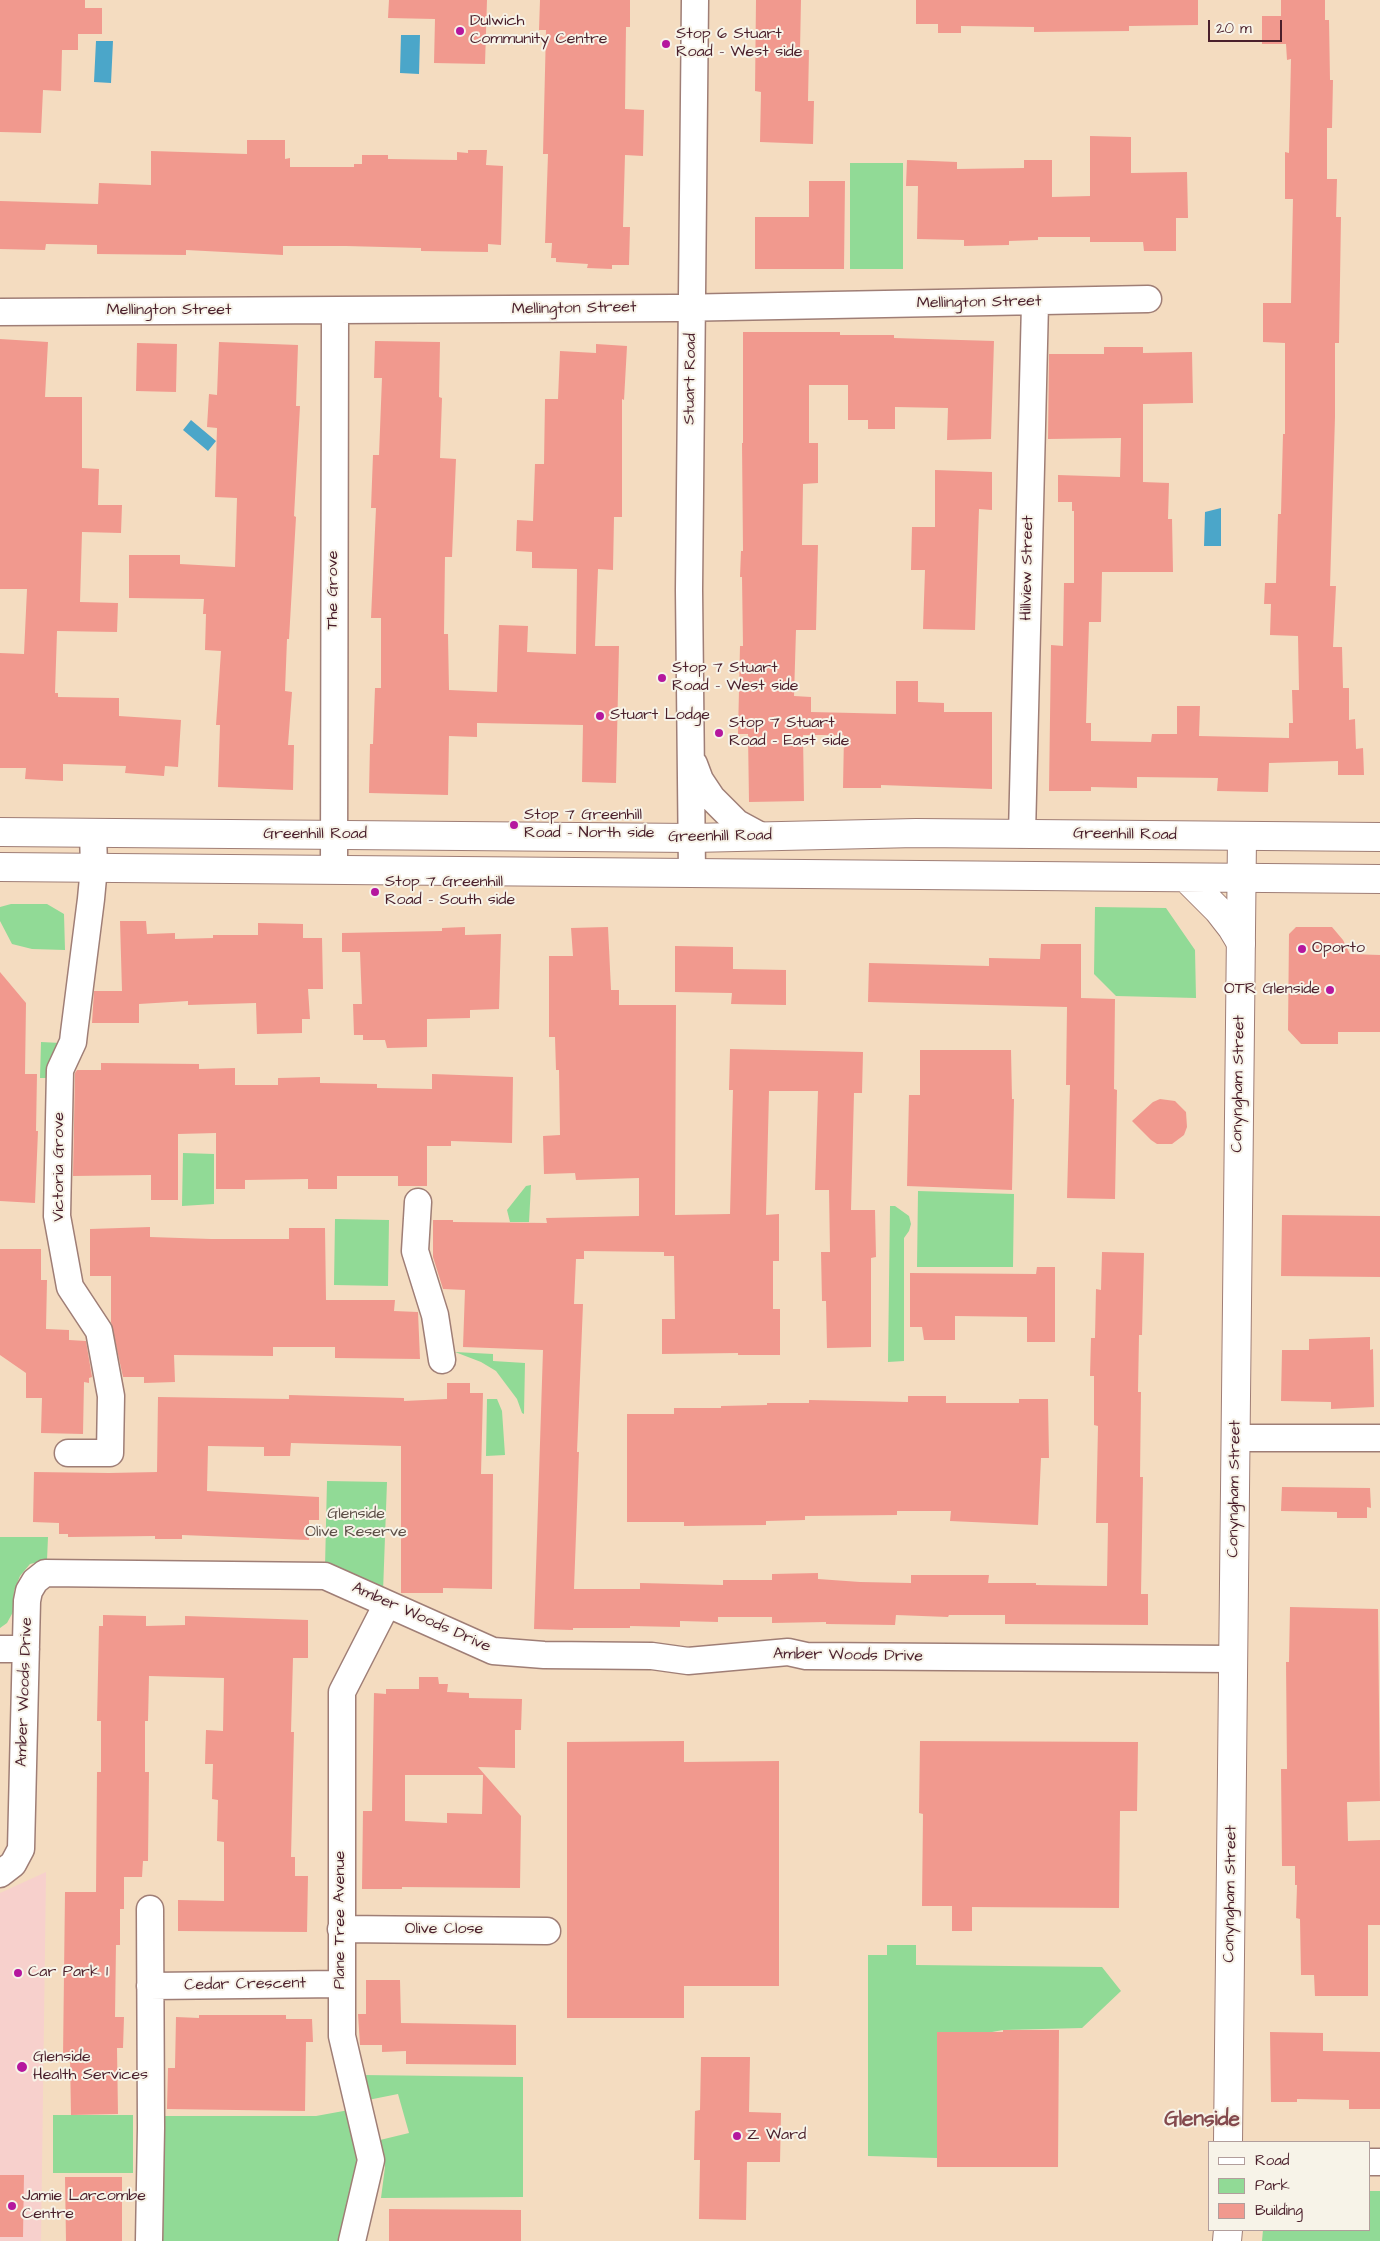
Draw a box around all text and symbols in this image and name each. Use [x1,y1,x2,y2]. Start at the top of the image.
scale bar [1210,10,1284,42]
place label: Dulwich Community Centre [470,12,607,50]
text: 20 m [1216,18,1252,39]
marker: Dulwich Community Centre [454,25,466,37]
place label: Stop 6 Stuart Road - West side [676,25,802,63]
marker: Stop 6 Stuart Road - West side [660,38,672,50]
street label: Mellington Street [916,292,1042,314]
street label: Mellington Street [511,298,637,320]
street label: Mellington Street [107,301,231,321]
street label: Stuart Road [681,333,701,425]
street label: Hillview Street [1017,515,1039,621]
street label: The Grove [324,551,344,629]
place label: Stop 7 Stuart Road - West side [672,659,798,697]
marker: Stop 7 Stuart Road - West side [656,672,668,684]
place label: Stuart Lodge [610,706,710,726]
marker: Stuart Lodge [594,710,606,722]
place label: Stop 7 Stuart Road - East side [729,714,849,752]
marker: Stop 7 Stuart Road - East side [713,727,725,739]
place label: Stop 7 Greenhill Road - North side [524,806,654,844]
marker: Stop 7 Greenhill Road - North side [508,819,520,831]
street label: Greenhill Road [1073,824,1177,846]
street label: Greenhill Road [263,825,367,845]
street label: Greenhill Road [668,826,772,848]
place label: Stop 7 Greenhill Road - South side [385,873,515,911]
marker: Stop 7 Greenhill Road - South side [369,886,381,898]
place label: Oporto [1312,939,1365,959]
marker: Oporto [1296,943,1308,955]
place label: OTR Glenside [1224,980,1320,1000]
marker: OTR Glenside [1324,984,1336,996]
street label: Conyngham Street [1228,1015,1250,1153]
street label: Victoria Grove [50,1112,70,1222]
street label: Conyngham Street [1224,1420,1246,1558]
park label: Glenside Olive Reserve [305,1505,407,1543]
street label: Amber Woods Drive [349,1579,493,1657]
street label: Amber Woods Drive [13,1617,37,1767]
street label: Amber Woods Drive [773,1645,923,1667]
street label: Conyngham Street [1220,1825,1242,1963]
street label: Plane Tree Avenue [331,1851,351,1989]
street label: Olive Close [405,1920,483,1940]
place label: Car Park 1 [28,1963,108,1983]
marker: Car Park 1 [12,1967,24,1979]
street label: Cedar Crescent [184,1974,306,1996]
place label: Glenside Health Services [33,2048,148,2086]
marker: Glenside Health Services [15,2060,29,2074]
district label: Glenside [1164,2108,1240,2134]
place label: Z Ward [747,2126,806,2146]
marker: Z Ward [731,2130,743,2142]
legend [1208,2141,1370,2231]
text: Road [1255,2150,1289,2171]
text: Park [1255,2175,1290,2196]
place label: Jamie Larcombe Centre [22,2187,146,2225]
marker: Jamie Larcombe Centre [6,2200,18,2212]
text: Building [1255,2200,1303,2221]

